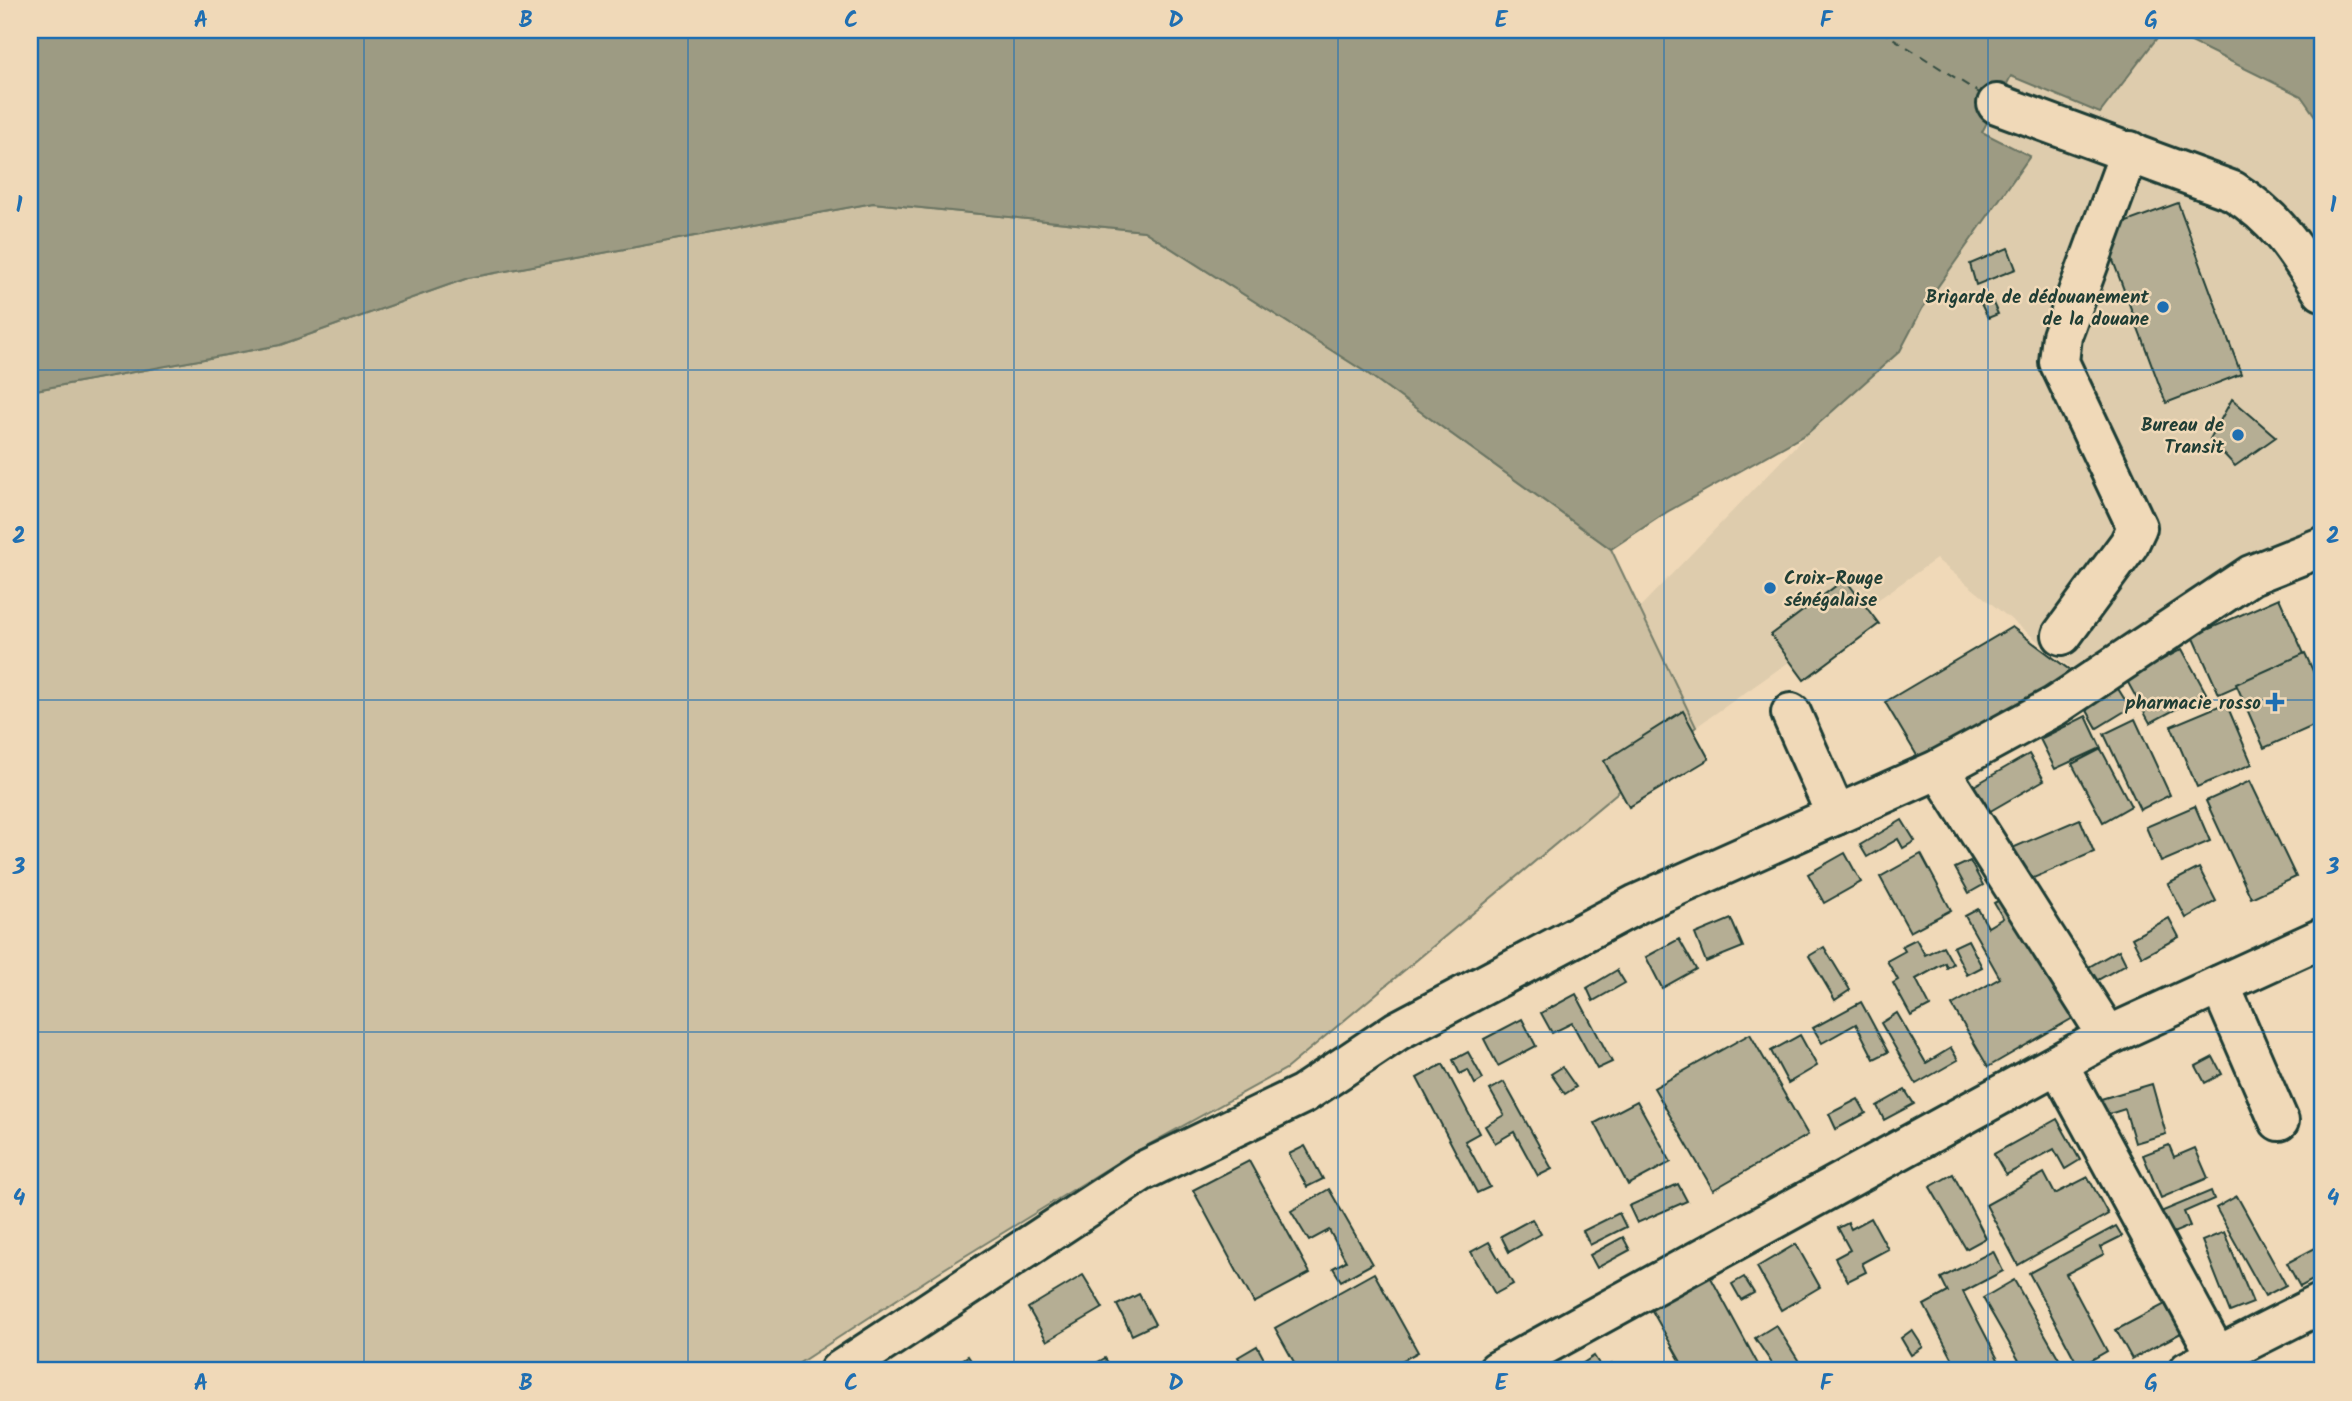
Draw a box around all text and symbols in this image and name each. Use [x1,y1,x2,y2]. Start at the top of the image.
text: A [194,3,208,39]
text: B [519,3,533,39]
text: C [844,3,858,39]
text: D [1168,3,1184,39]
text: E [1495,3,1509,39]
text: F [1820,3,1834,39]
text: G [2144,3,2158,39]
text: 1 [16,188,23,224]
text: 1 [2330,188,2337,224]
place label: Brigarde de dédouanement de la douane [1926,283,2149,335]
marker: Brigarde de dédouanement de la douane [2155,299,2171,315]
place label: Bureau de Transit [2141,411,2224,463]
marker: Bureau de Transit [2230,427,2246,443]
text: 2 [12,519,26,555]
text: 2 [2326,519,2340,555]
place label: Croix-Rouge sénégalaise [1784,564,1883,616]
marker: Croix-Rouge sénégalaise [1762,580,1778,596]
place label: pharmacie rosso [2124,689,2261,719]
marker: pharmacie rosso [2267,694,2283,710]
text: 3 [12,850,26,886]
text: 3 [2326,850,2340,886]
text: 4 [13,1181,26,1217]
text: 4 [2327,1181,2340,1217]
text: A [194,1366,208,1401]
text: B [519,1366,533,1401]
text: C [844,1366,858,1401]
text: D [1168,1366,1184,1401]
text: E [1495,1366,1509,1401]
text: F [1820,1366,1834,1401]
text: G [2144,1366,2158,1401]

